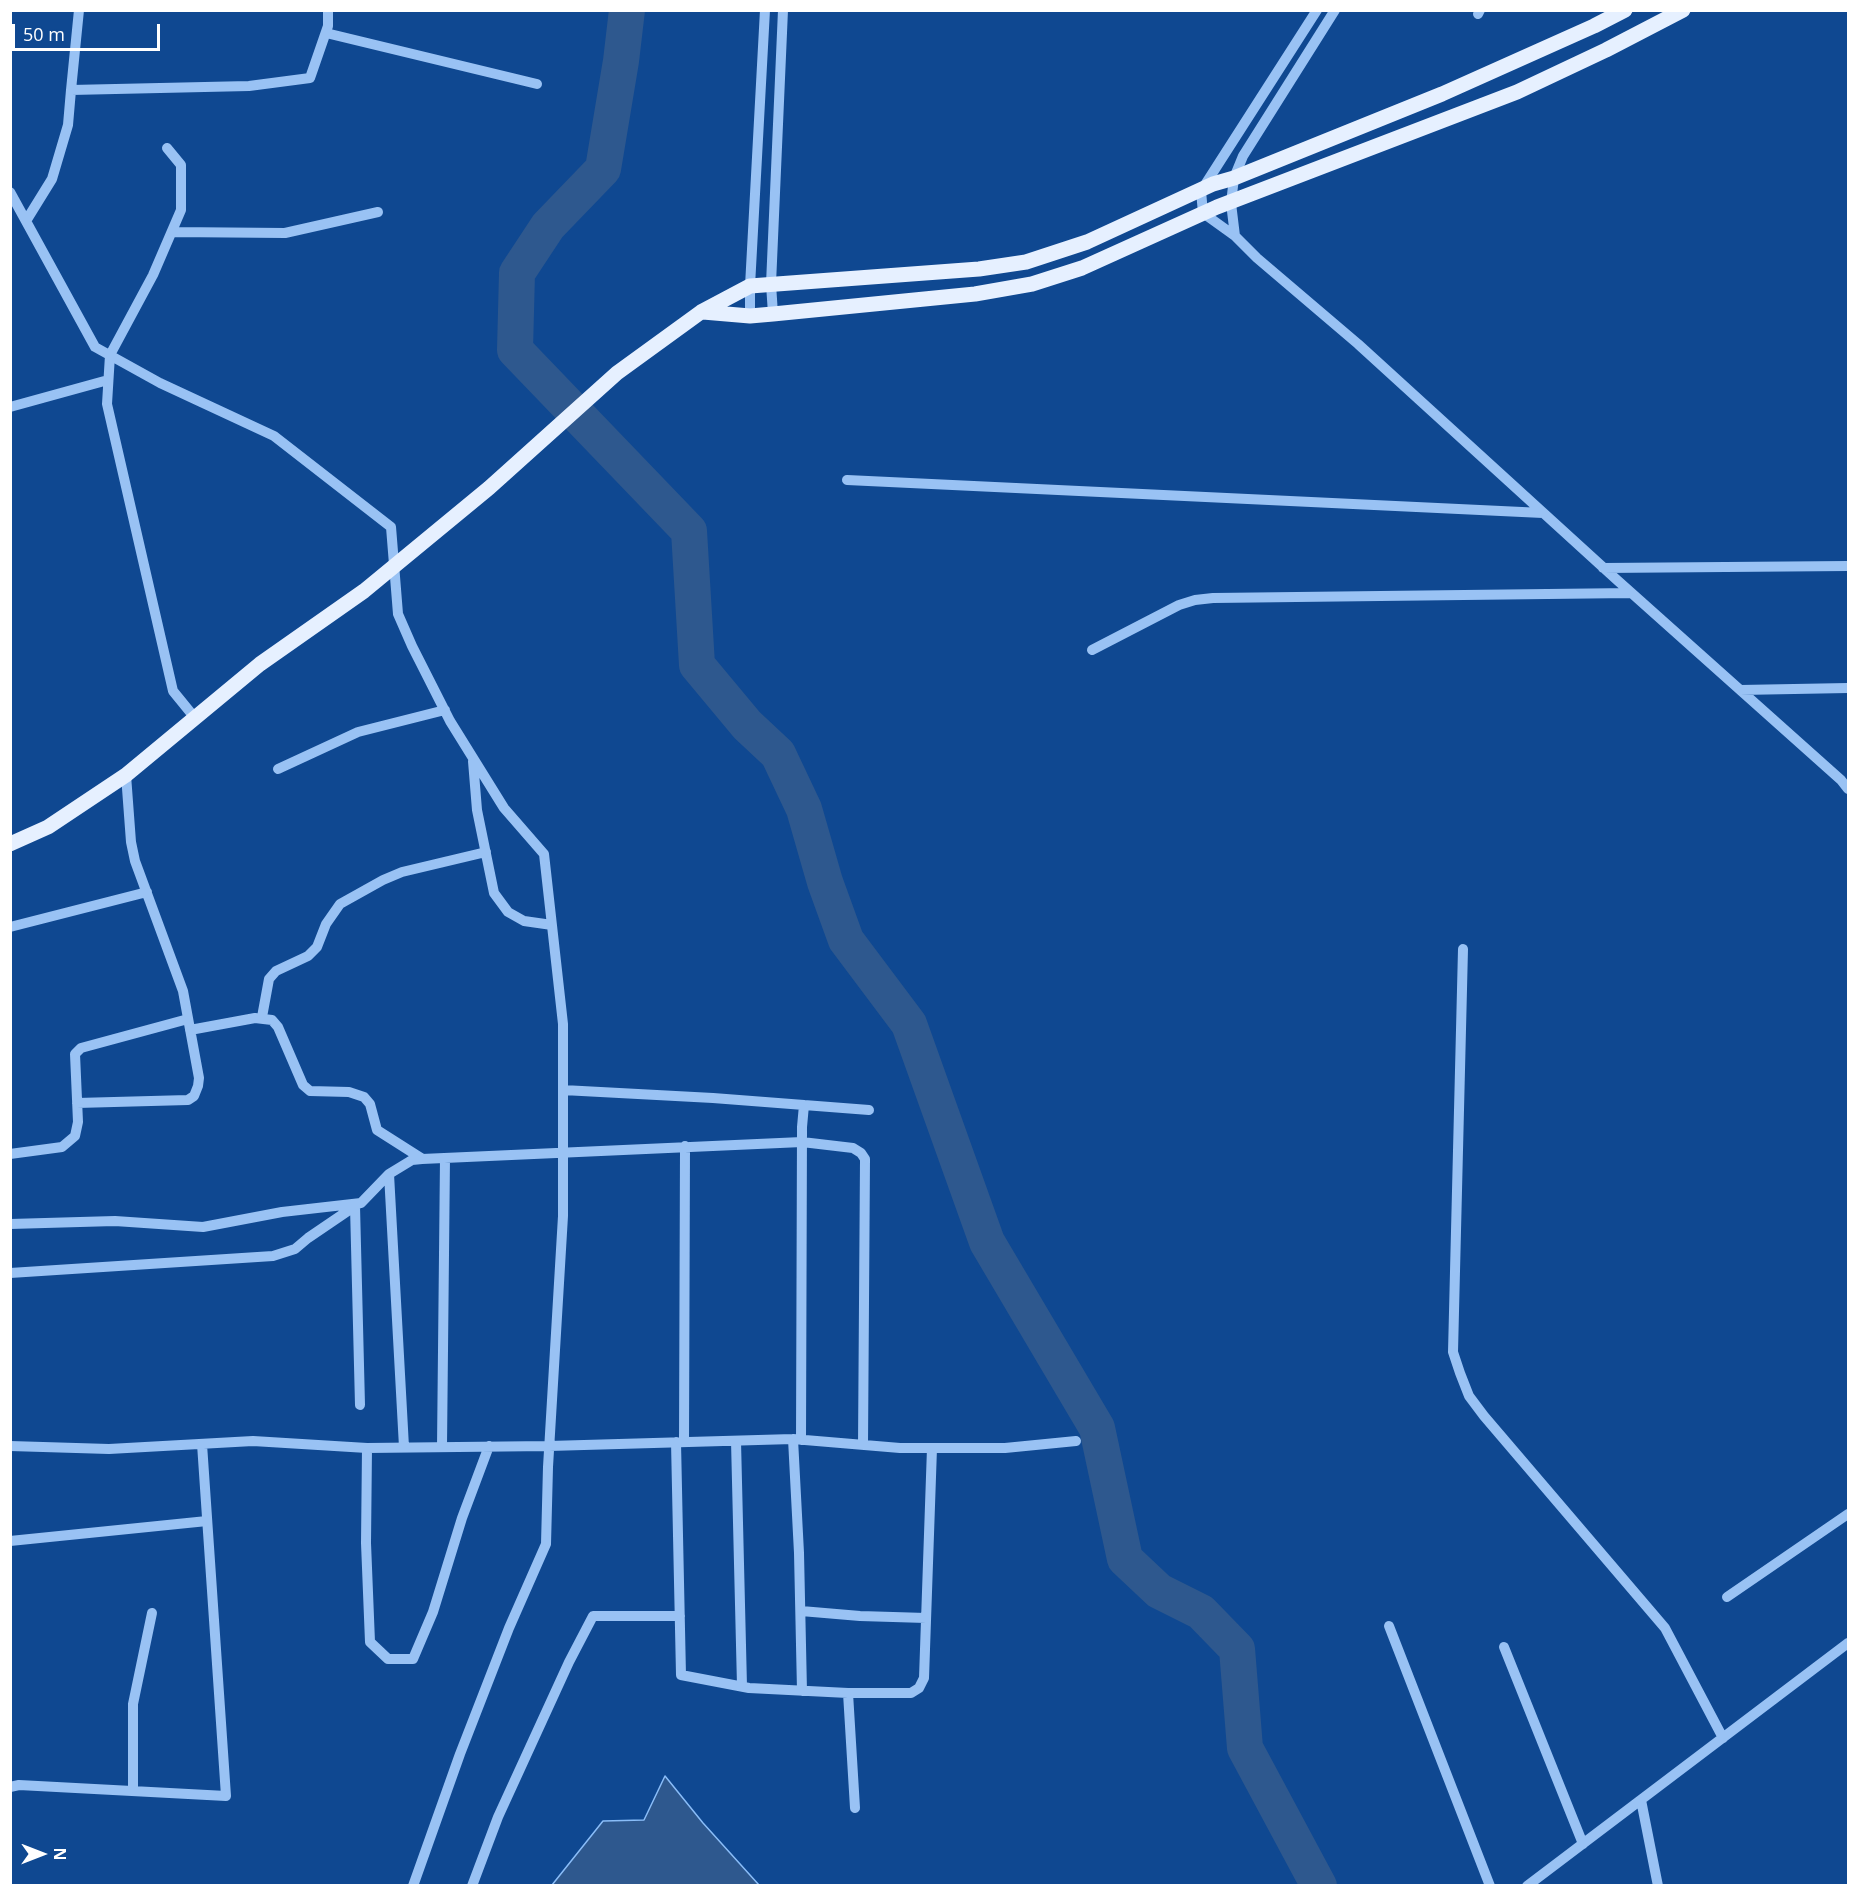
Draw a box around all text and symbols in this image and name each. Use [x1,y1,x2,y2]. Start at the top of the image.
scale bar [15,12,164,50]
text: 50 m [23,22,65,46]
north arrow [12,1824,72,1884]
text: N [49,1847,71,1861]

